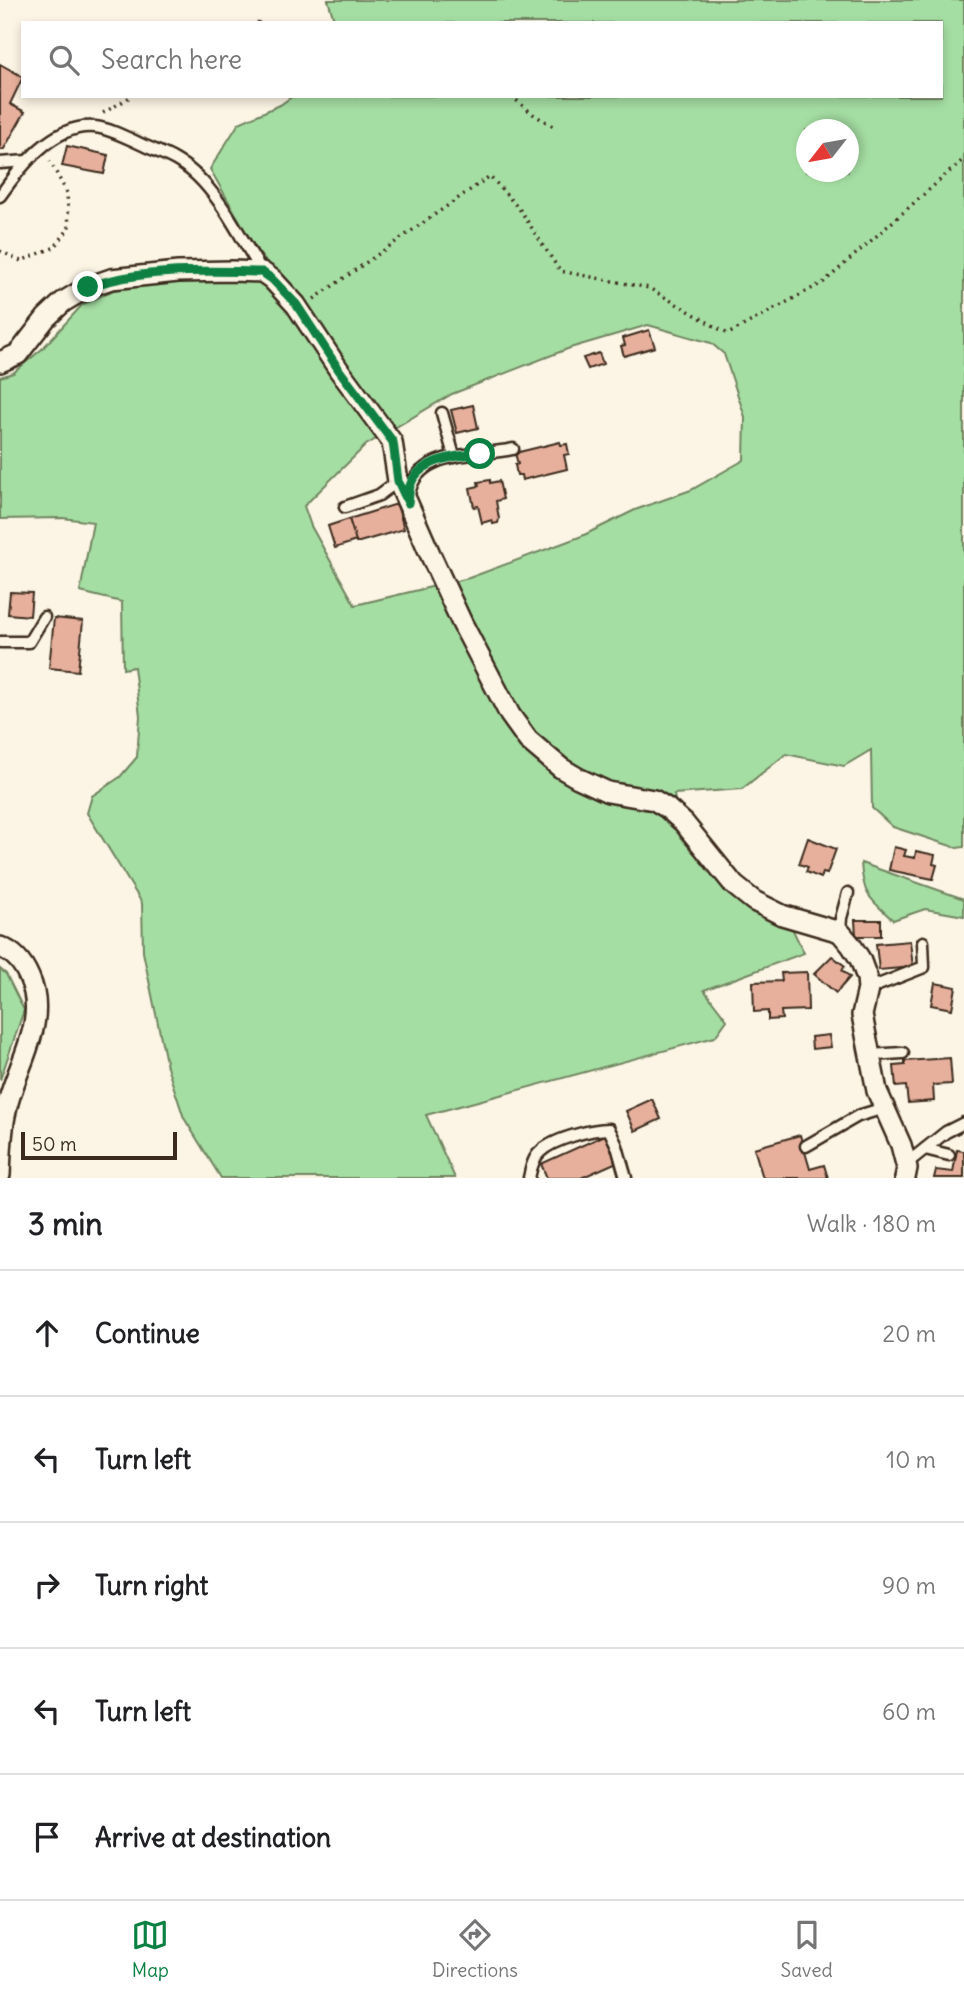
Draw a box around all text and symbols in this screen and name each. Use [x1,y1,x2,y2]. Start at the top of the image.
search box [21,21,943,98]
icon: search [45,41,83,79]
text: Search here [101,43,242,76]
north arrow [796,119,859,182]
route end [72,271,103,302]
route start [464,438,495,469]
scale bar [21,1129,177,1161]
text: 50 m [32,1132,77,1156]
text: 3 min [28,1205,103,1243]
text: Walk · 180 m [807,1209,936,1238]
icon: ahead [28,1314,66,1352]
text: Continue [95,1317,200,1350]
text: 20 m [883,1319,936,1348]
icon: left [28,1440,66,1478]
text: Turn left [95,1443,191,1476]
text: 10 m [886,1445,936,1474]
icon: right [28,1566,66,1604]
text: Turn right [95,1569,208,1602]
text: 90 m [882,1571,936,1600]
icon: left [28,1692,66,1730]
text: Turn left [95,1695,191,1728]
text: 60 m [882,1697,936,1726]
icon: arrive [28,1818,66,1856]
text: Arrive at destination [95,1821,331,1854]
tab: Map [131,1916,169,1982]
tab: Directions [432,1916,518,1982]
tab: Saved [781,1916,833,1982]

